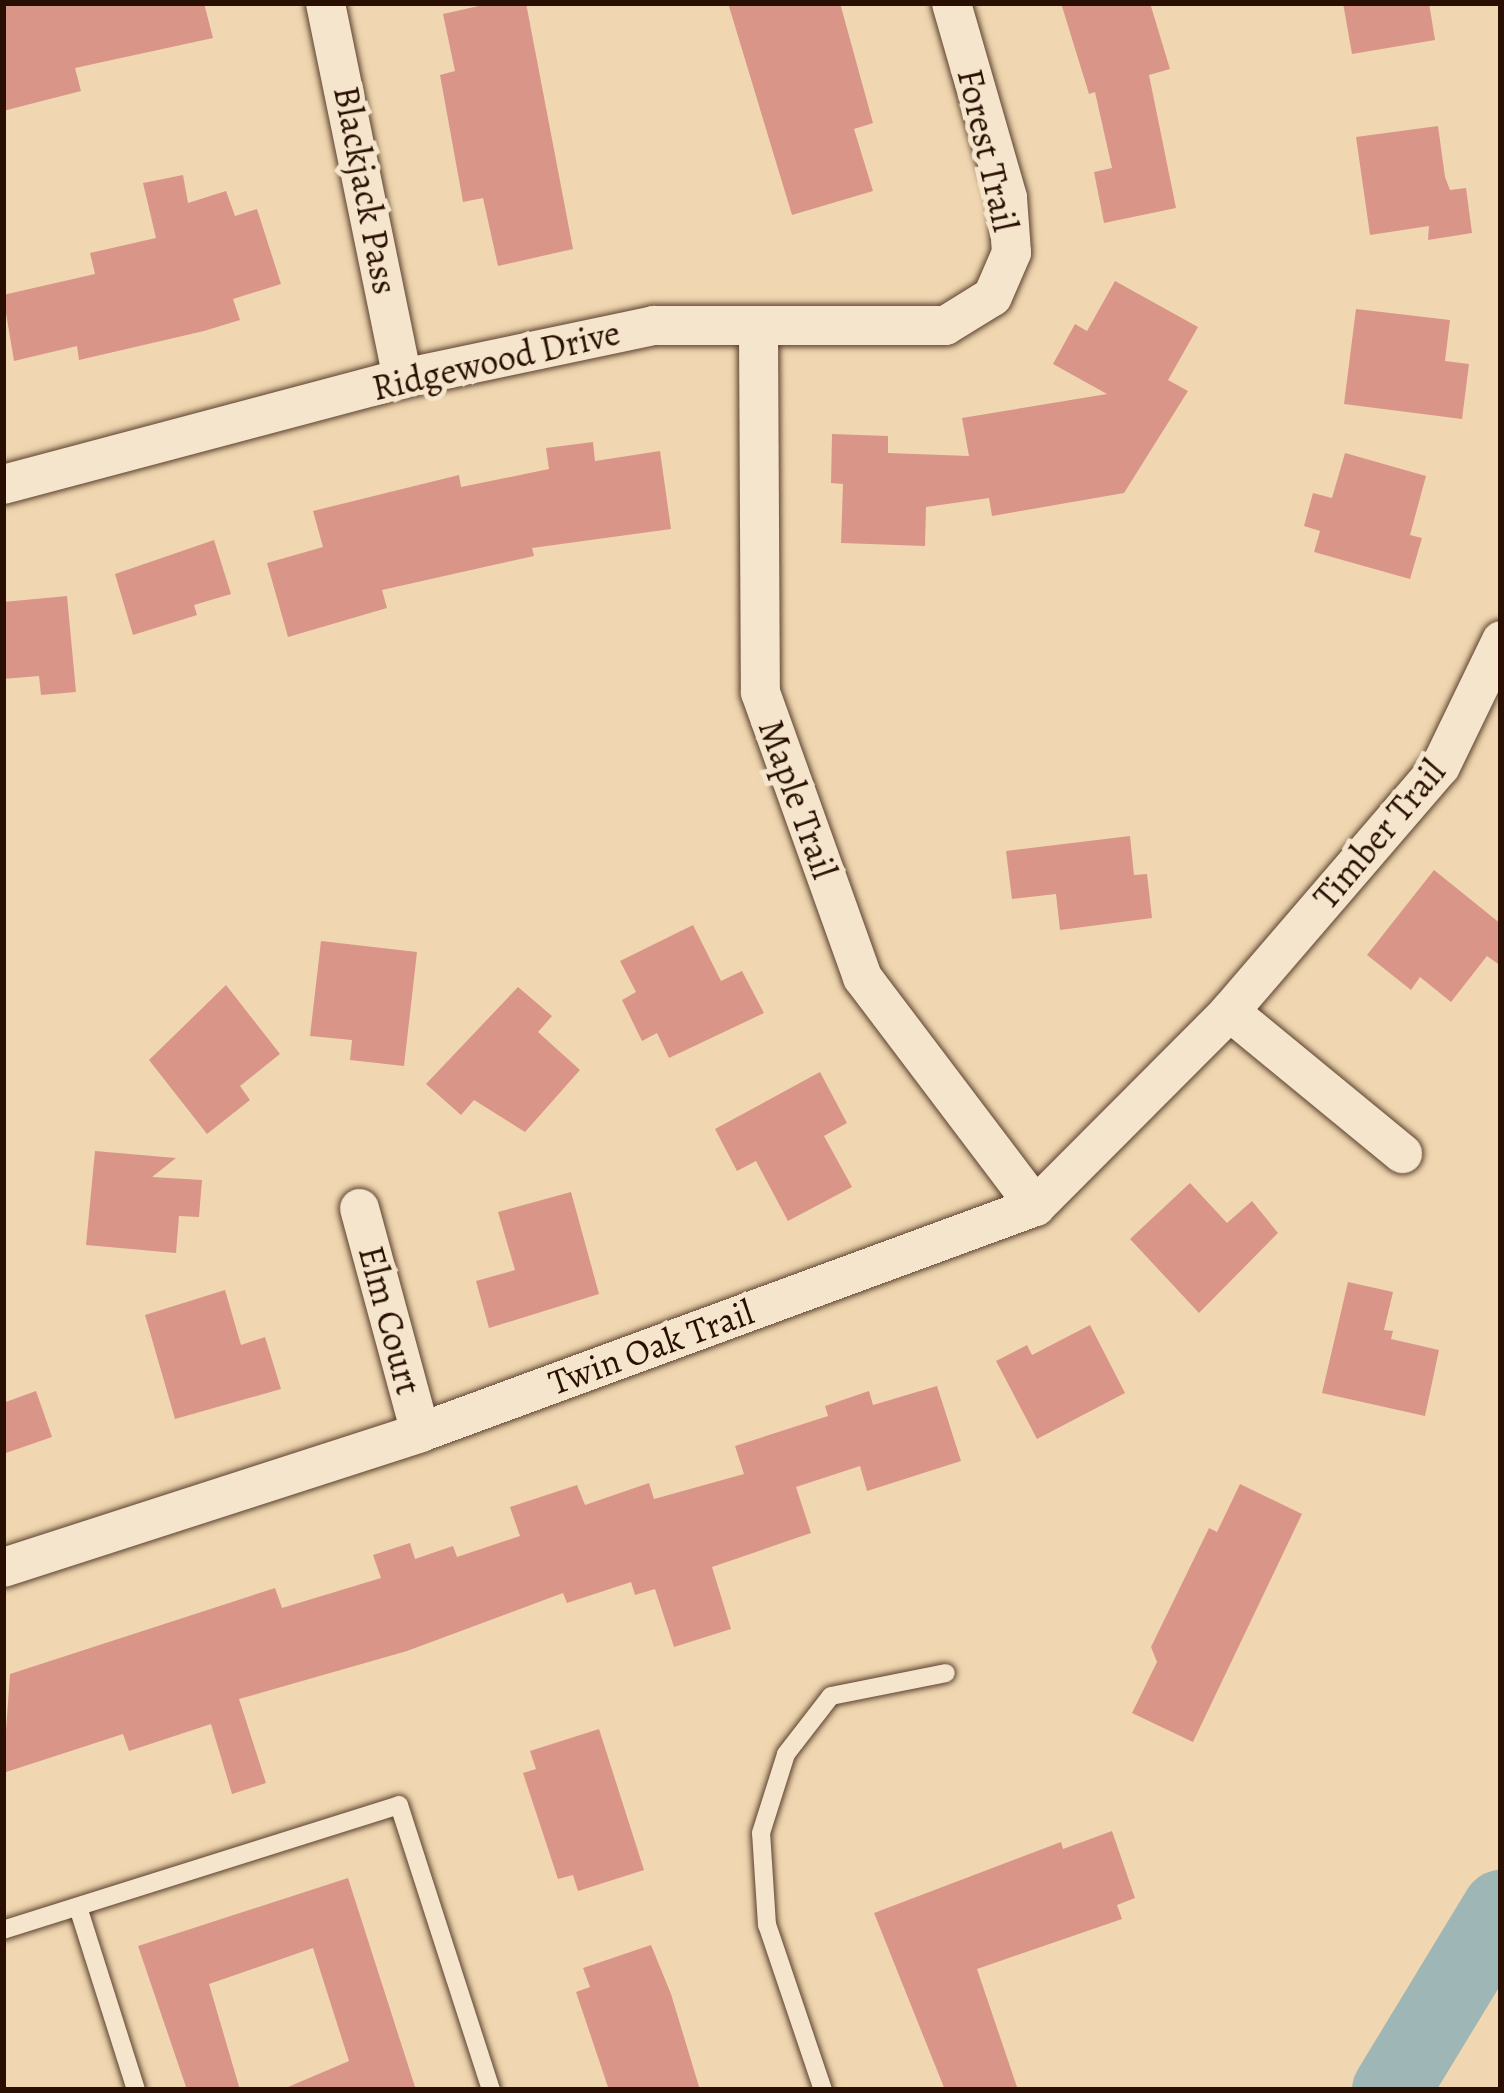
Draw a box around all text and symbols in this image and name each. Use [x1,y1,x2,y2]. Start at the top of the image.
street label: Forest Trail [948,65,1028,235]
street label: Blackjack Pass [325,82,407,298]
street label: Ridgewood Drive [368,310,624,410]
street label: Maple Trail [749,714,847,884]
street label: Timber Trail [1304,751,1454,917]
street label: Elm Court [349,1241,431,1399]
street label: Twin Oak Trail [543,1290,759,1404]

